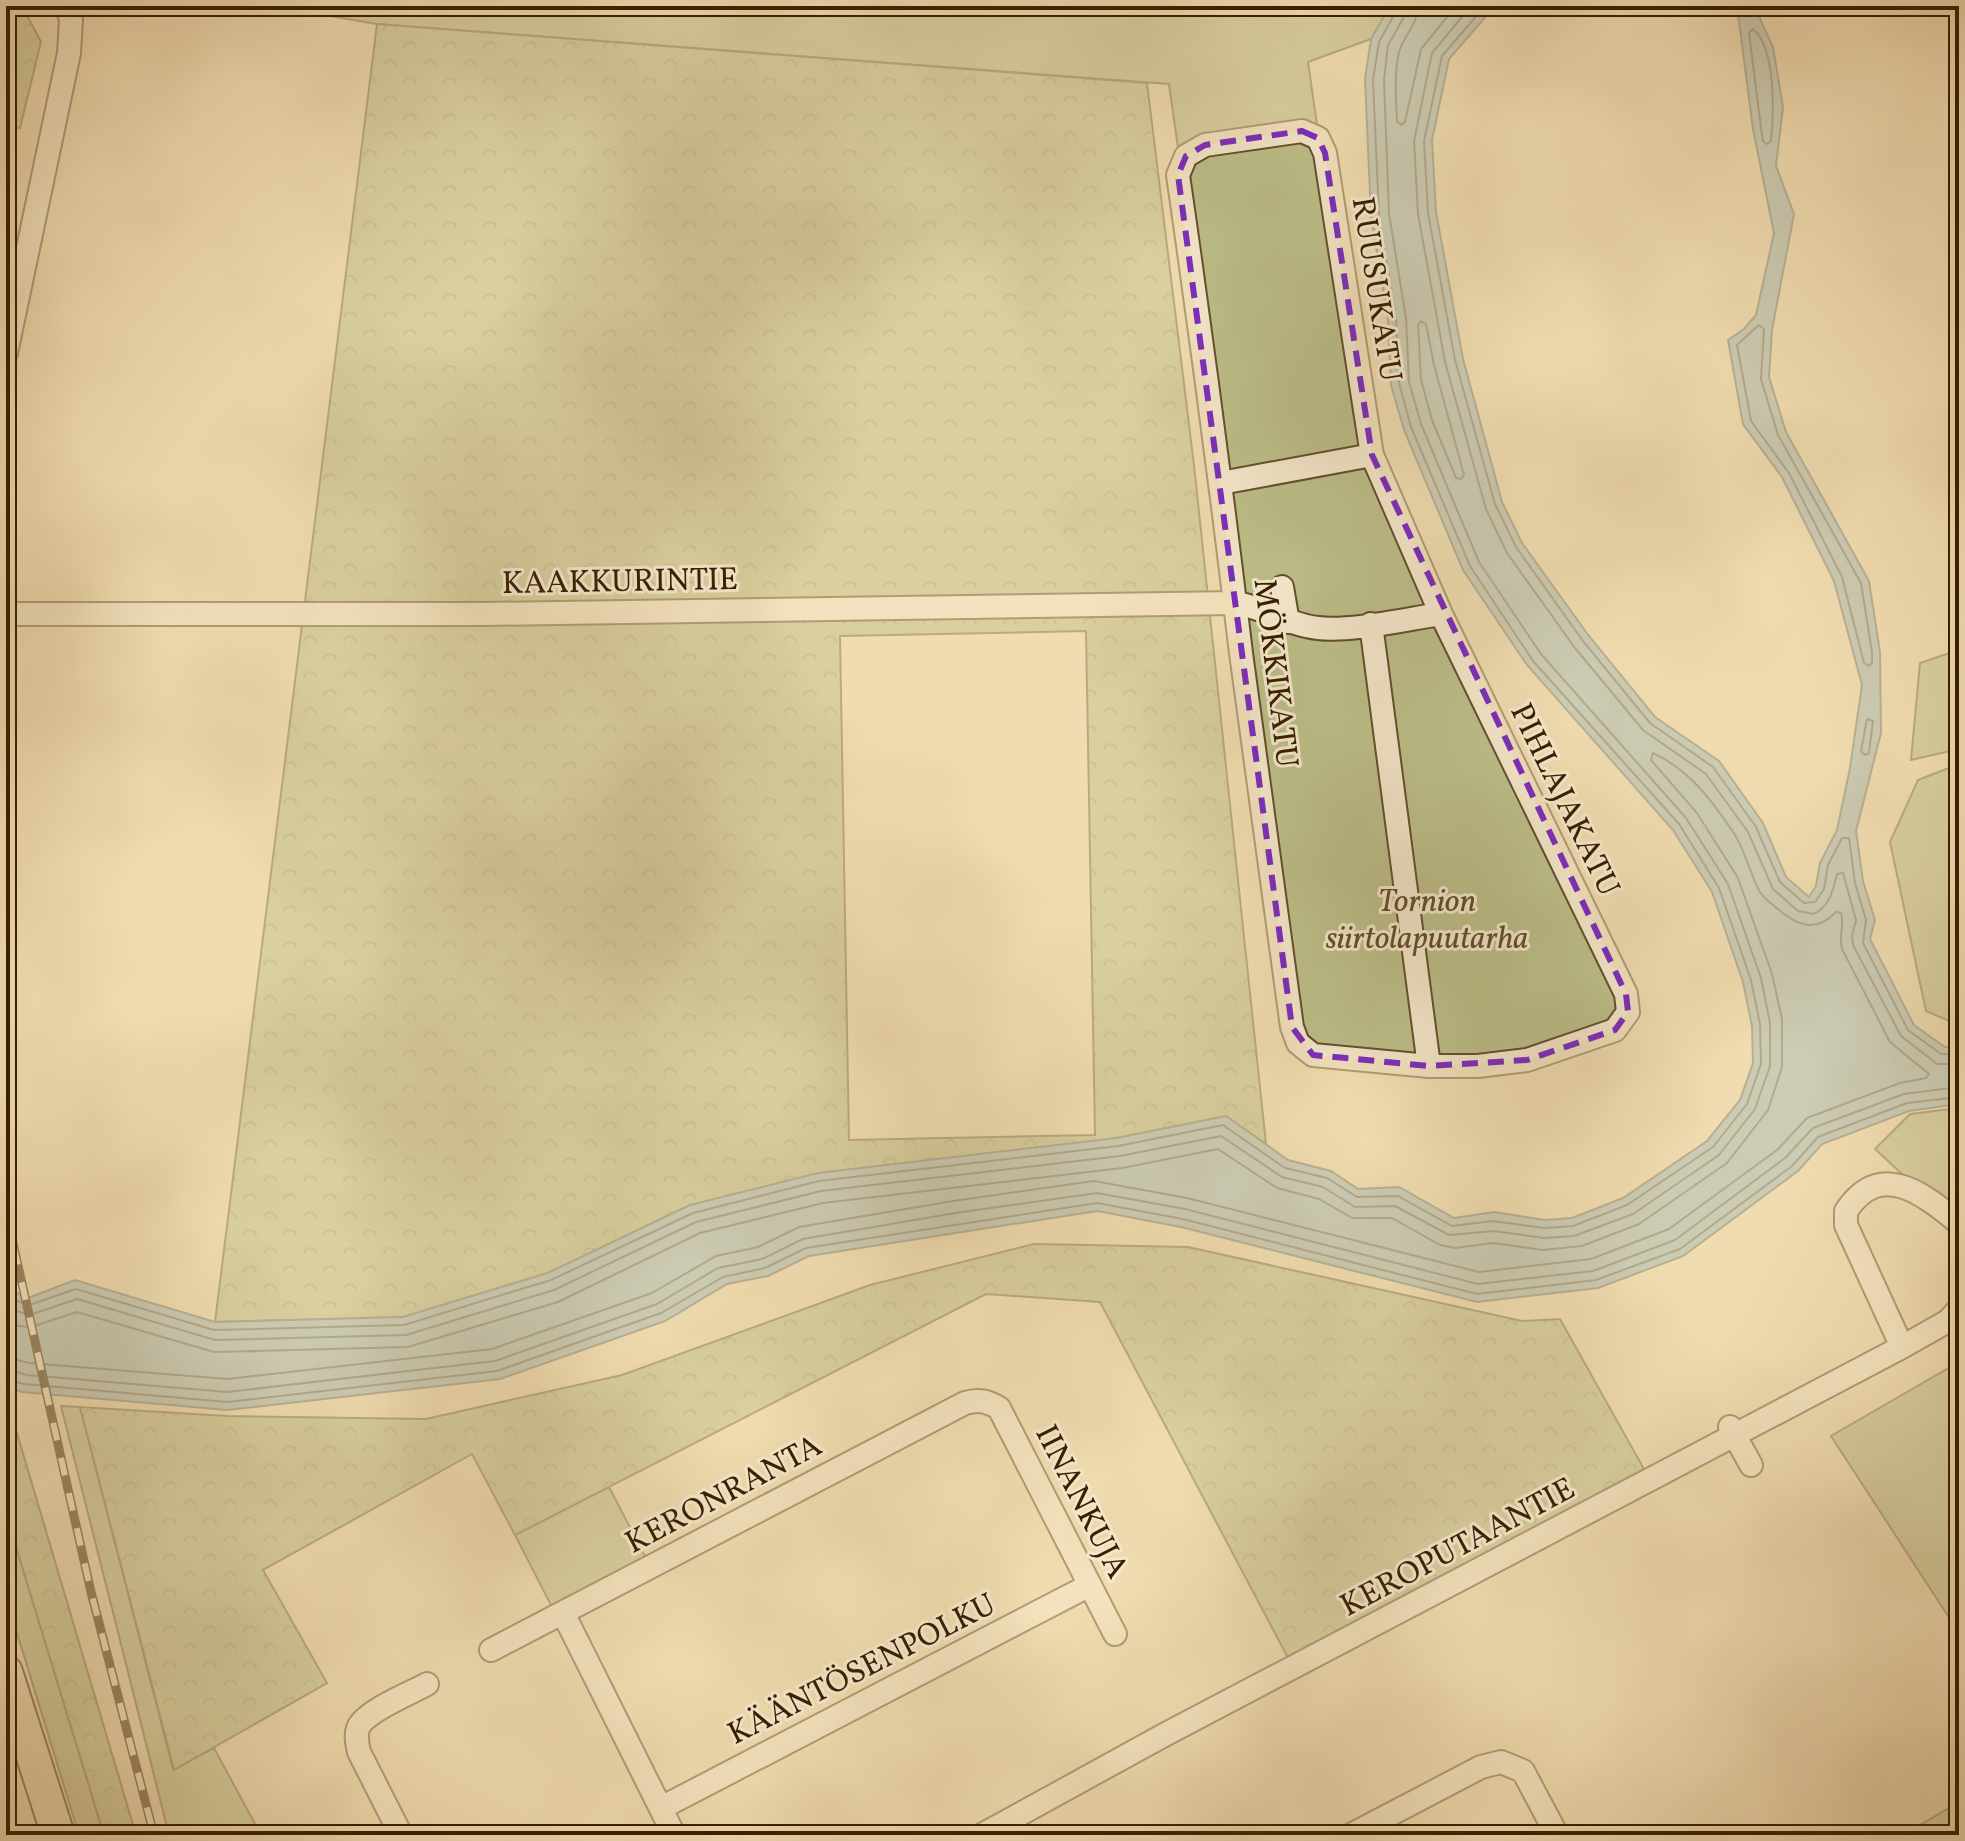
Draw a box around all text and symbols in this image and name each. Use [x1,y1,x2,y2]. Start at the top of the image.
street label: RUUSUKATU [1339,194,1411,385]
street label: KAAKKURINTIE [502,559,739,607]
street label: MÖKKIKATU [1241,576,1307,770]
street label: PIHLAJAKATU [1498,696,1629,904]
park label: Tornion siirtolapuutarha [1326,881,1528,962]
street label: IINANKUJA [1023,1418,1138,1587]
street label: KERONRANTA [618,1425,831,1566]
street label: KEROPUTAANTIE [1333,1468,1584,1629]
street label: KÄÄNTÖSENPOLKU [721,1584,1004,1757]

